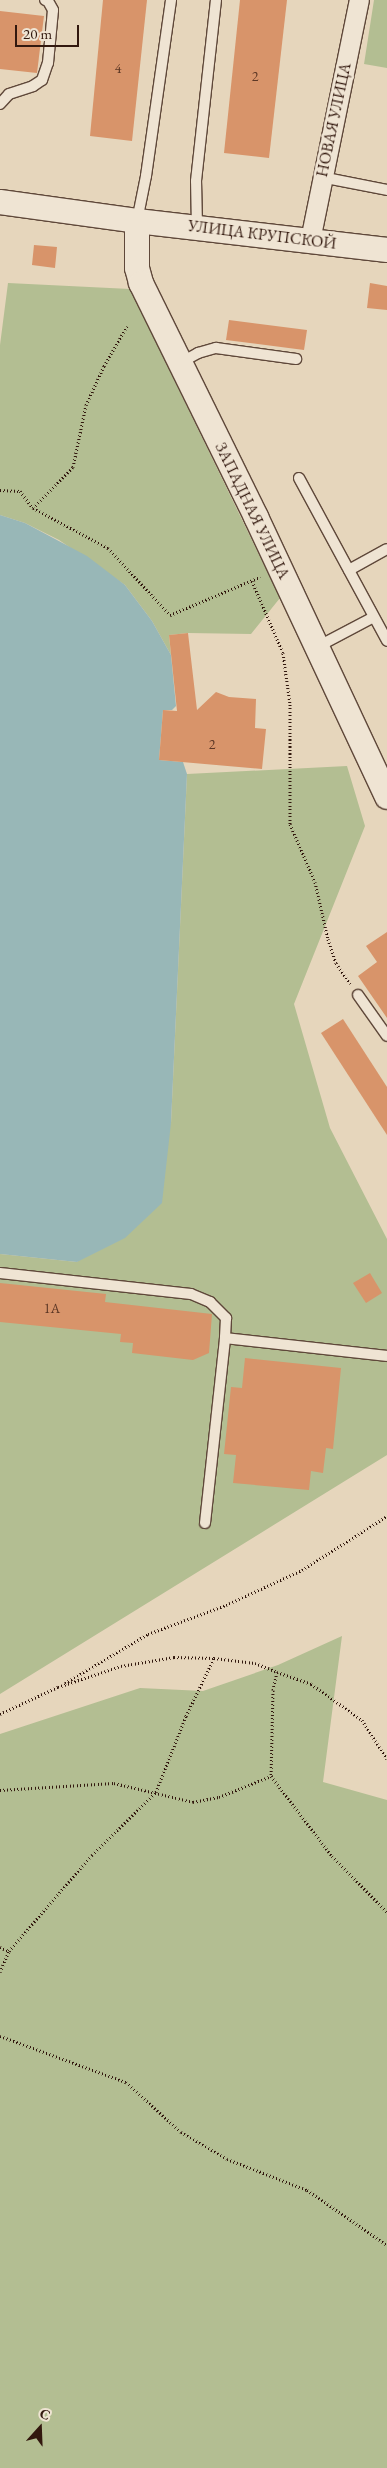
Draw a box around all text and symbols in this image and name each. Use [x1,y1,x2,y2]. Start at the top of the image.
scale bar [18,15,81,47]
text: 20 m [23,24,52,43]
house number: 4 [115,60,121,76]
street label: НОВАЯ УЛИЦА [313,61,355,179]
house number: 2 [252,68,258,84]
street label: УЛИЦА КРУПСКОЙ [187,216,337,254]
street label: ЗАПАДНАЯ УЛИЦА [211,440,293,582]
house number: 2 [209,736,215,752]
house number: 1А [44,1300,60,1316]
north arrow [15,2403,65,2453]
text: С [37,2404,53,2424]

